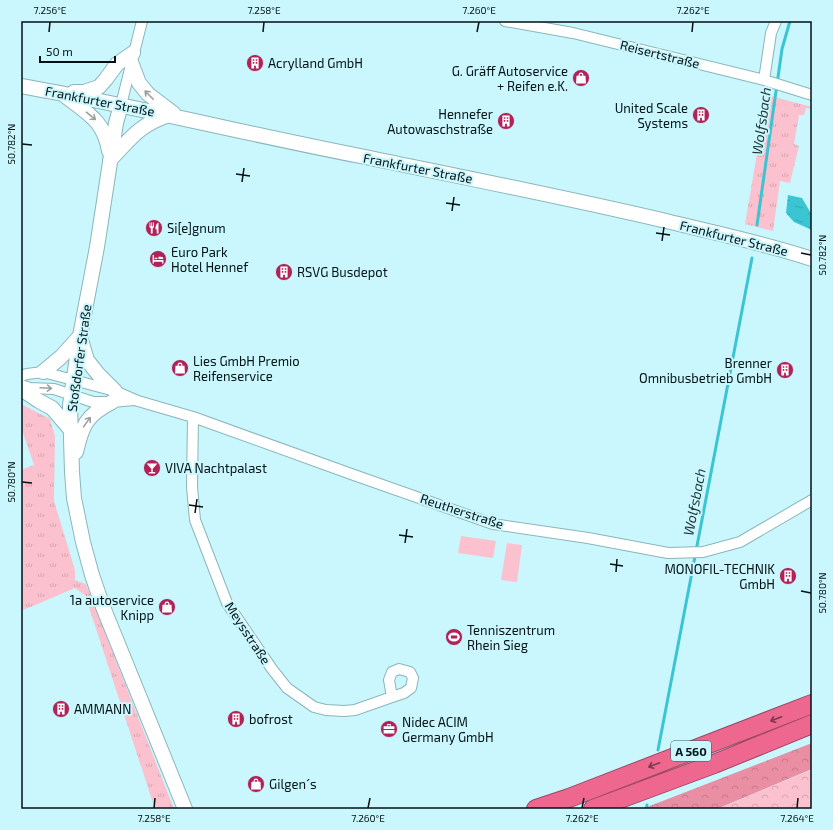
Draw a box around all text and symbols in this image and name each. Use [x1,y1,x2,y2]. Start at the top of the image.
text: 7.256°E [34,4,67,16]
text: 7.258°E [247,4,281,16]
text: 7.260°E [462,4,496,16]
text: 7.262°E [676,4,710,16]
street label: Reisertstraße [618,36,702,72]
scale bar [40,38,115,64]
text: 50 m [46,44,73,58]
building icon: Acrylland GmbH [245,53,265,73]
place label: Acrylland GmbH [268,55,363,71]
place label: G. Gräff Autoservice + Reifen e.K. [452,63,568,94]
shop icon: G. Gräff Autoservice + Reifen e.K. [571,68,591,88]
street label: Frankfurter Straße [44,83,156,119]
water label: Wolfsbach [748,86,774,156]
one-way arrow [145,90,155,100]
place label: United Scale Systems [615,100,688,131]
building icon: United Scale Systems [691,105,711,125]
place label: Hennefer Autowaschstraße [387,106,493,137]
building icon: Hennefer Autowaschstraße [496,111,516,131]
one-way arrow [85,112,96,121]
text: 50.782°N [5,124,17,164]
street label: Frankfurter Straße [362,150,474,186]
street label: Frankfurter Straße [678,217,790,259]
restaurant icon: Si[e]gnum [144,218,164,238]
place label: Si[e]gnum [167,220,226,236]
text: 50.782°N [816,235,828,275]
place label: Euro Park Hotel Hennef [171,244,249,275]
hotel icon: Euro Park Hotel Hennef [148,249,168,269]
building icon: RSVG Busdepot [274,262,294,282]
place label: RSVG Busdepot [297,264,388,280]
street label: Stoßdorfer Straße [64,303,94,413]
place label: Lies GmbH Premio Reifenservice [193,353,300,384]
place label: Brenner Omnibusbetrieb GmbH [639,355,772,386]
shop icon: Lies GmbH Premio Reifenservice [170,358,190,378]
building icon: Brenner Omnibusbetrieb GmbH [775,360,795,380]
one-way arrow [39,385,52,392]
one-way arrow [83,417,91,428]
bar icon: VIVA Nachtpalast [142,458,162,478]
place label: VIVA Nachtpalast [165,460,267,476]
text: 50.780°N [5,461,17,503]
water label: Wolfsbach [679,467,709,537]
street label: Reutherstraße [418,490,506,532]
place label: MONOFIL-TECHNIK GmbH [664,561,775,592]
building icon: MONOFIL-TECHNIK GmbH [778,566,798,586]
text: 50.780°N [816,572,828,614]
place label: 1a autoservice Knipp [70,592,154,623]
shop icon: 1a autoservice Knipp [157,597,177,617]
street label: Meysstraße [222,599,274,667]
place label: Tenniszentrum Rhein Sieg [467,622,555,653]
sports icon: Tenniszentrum Rhein Sieg [444,627,464,647]
building icon: AMMANN [51,699,71,719]
place label: AMMANN [74,701,131,717]
building icon: bofrost [226,709,246,729]
place label: bofrost [249,711,293,727]
place label: Nidec ACIM Germany GmbH [402,714,494,745]
one-way arrow [770,715,782,723]
office icon: Nidec ACIM Germany GmbH [379,719,399,739]
road number: A 560 [671,741,711,761]
one-way arrow [649,762,661,770]
shop icon: Gilgen´s [246,774,266,794]
place label: Gilgen´s [269,776,317,792]
text: 7.258°E [137,812,171,824]
text: 7.260°E [351,812,385,824]
text: 7.262°E [565,812,599,824]
text: 7.264°E [780,812,814,824]

